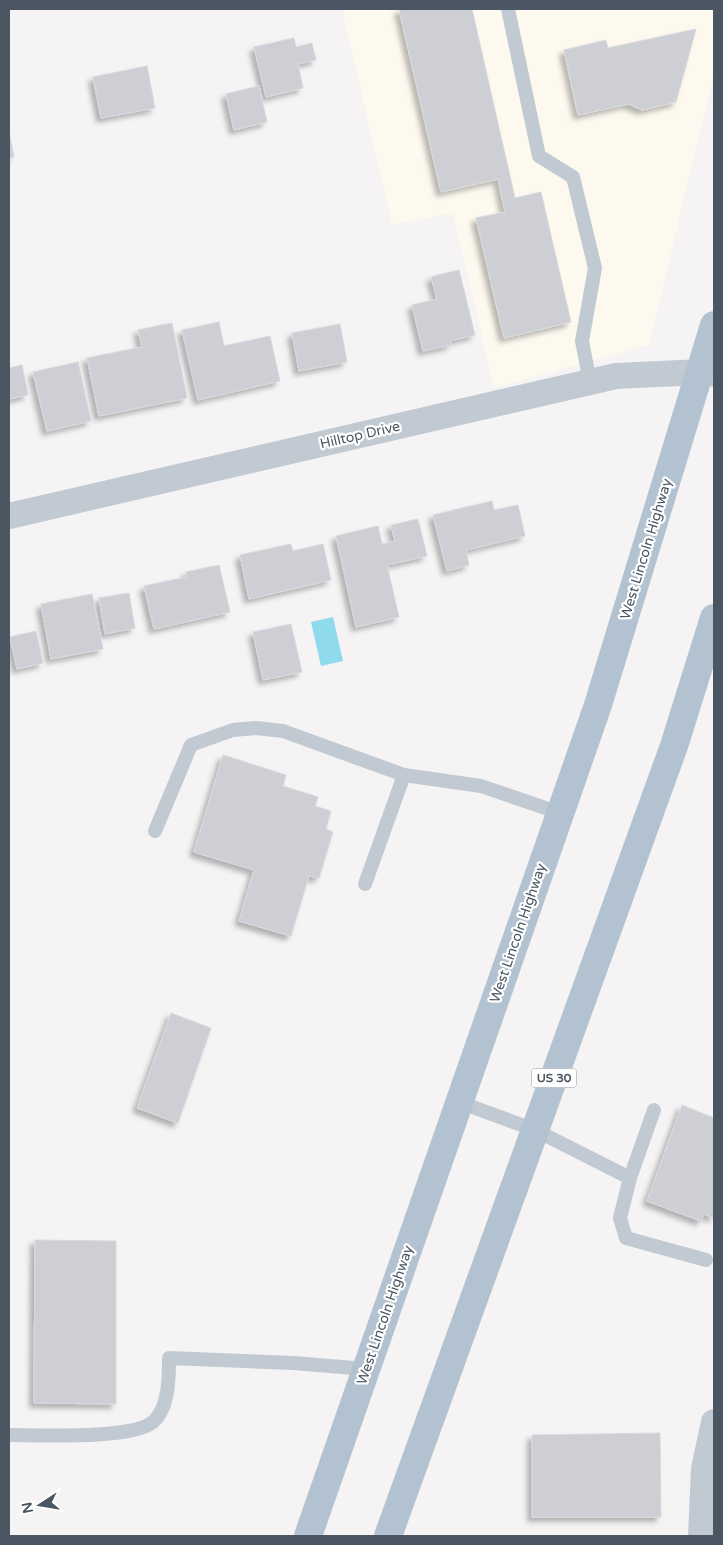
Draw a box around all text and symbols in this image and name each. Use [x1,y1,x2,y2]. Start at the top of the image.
street label: Hilltop Drive [318,418,402,452]
street label: West Lincoln Highway [617,476,676,621]
street label: West Lincoln Highway [486,861,550,1005]
road number: US 30 [532,1068,576,1088]
street label: West Lincoln Highway [353,1243,417,1387]
north arrow [15,1480,65,1530]
text: N [18,1500,37,1515]

